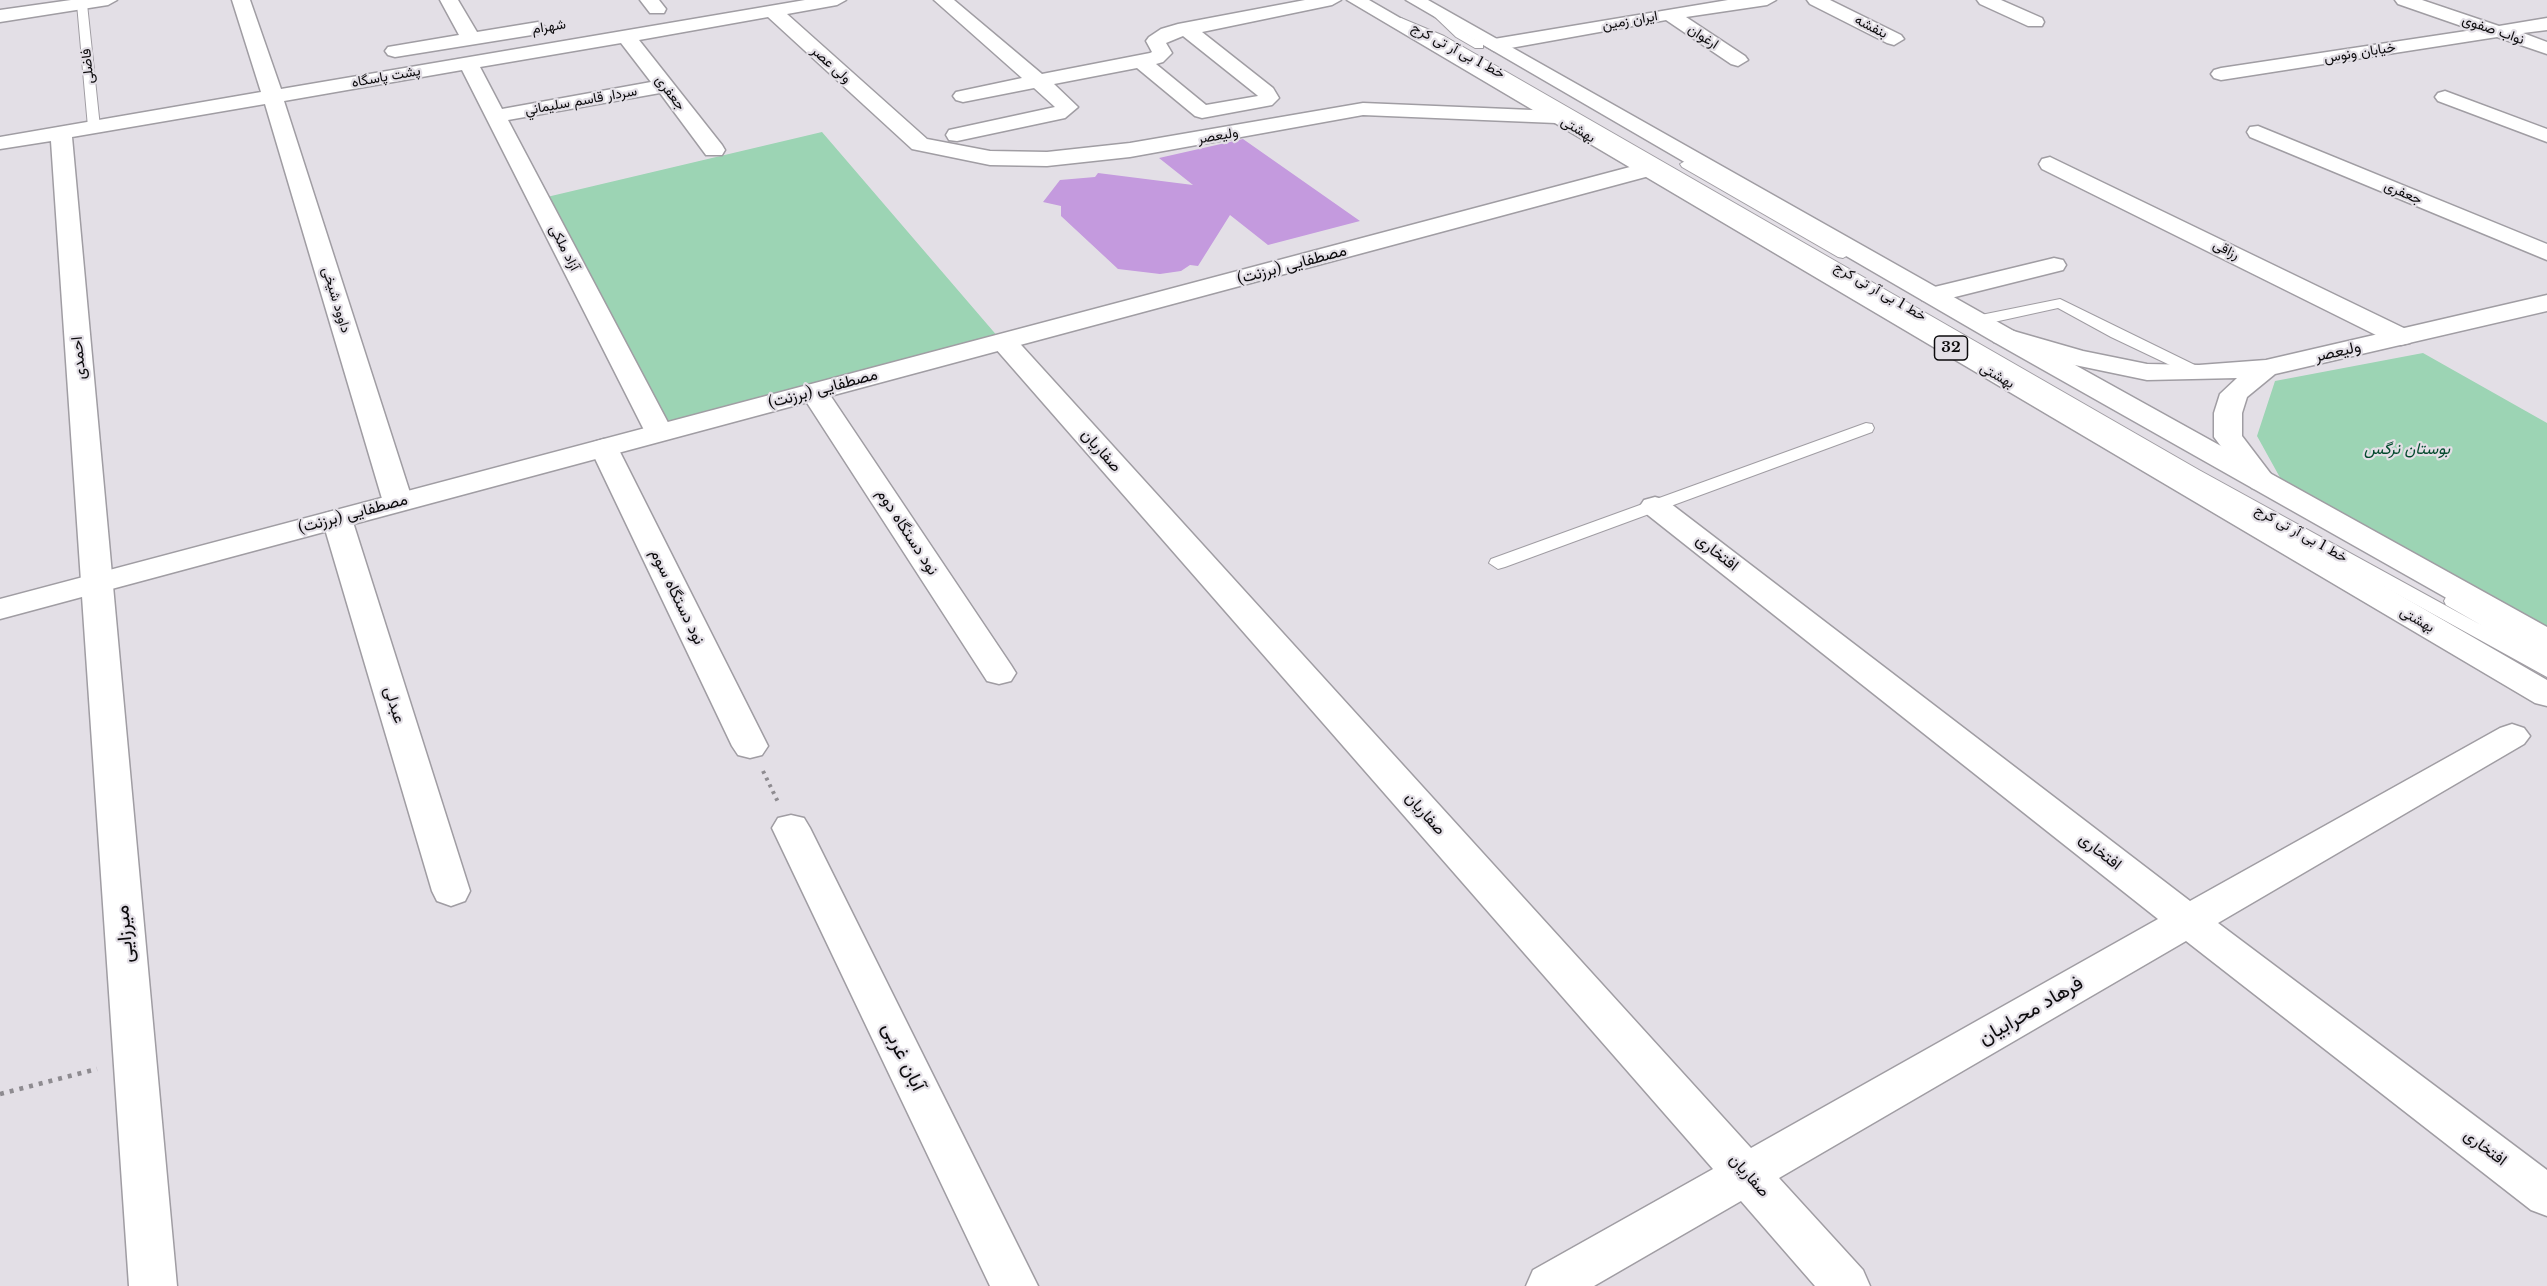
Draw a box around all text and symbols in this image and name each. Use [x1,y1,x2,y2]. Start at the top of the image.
street label: ایران زمین [1601,8,1659,34]
street label: بنفشه [1852,12,1890,42]
street label: نواب صفوی [2460,12,2526,48]
street label: شهرام [531,16,567,38]
street label: خط 1 بی آر تی کرج [1408,19,1508,83]
street label: ارغوان [1685,21,1721,53]
street label: خیابان ونوس [2323,39,2397,67]
street label: ولی عصر [808,43,854,87]
street label: فاضلی [78,48,98,84]
street label: پشت پاسگاه [350,63,422,91]
street label: جعفری [651,72,689,114]
street label: سردار قاسم سليماني [524,83,638,119]
street label: بهشتی [1558,113,1598,147]
street label: ولیعصر [1196,124,1240,148]
street label: جعفری [2381,178,2425,208]
street label: آزاد ملکی [545,222,583,274]
street label: رزاقی [2210,237,2242,263]
street label: مصطفایی (برزنت) [1235,241,1349,289]
street label: خط 1 بی آر تی کرج [1831,259,1929,325]
street label: داوود شیخی [318,265,354,335]
street label: احمدی [68,336,90,380]
road number: 32 [1934,336,1968,360]
street label: ولیعصر [2313,337,2363,367]
street label: بهشتی [1977,359,2017,393]
street label: مصطفایی (برزنت) [766,365,880,413]
street label: صفاریان [1077,426,1125,476]
park label: بوستان نرگس [2364,439,2450,459]
street label: نود دستگاه دوم [872,485,942,579]
street label: مصطفایی (برزنت) [296,490,410,538]
street label: خط 1 بی آر تی کرج [2252,502,2350,566]
street label: افتخاری [1692,530,1742,576]
street label: نود دستگاه سوم [646,546,708,648]
street label: بهشتی [2397,603,2437,637]
street label: عبدلی [379,684,409,726]
street label: صفاریان [1401,789,1449,839]
street label: افتخاری [2075,829,2125,875]
street label: میرزایی [111,904,139,964]
street label: فرهاد محرابیان [1974,971,2088,1051]
street label: آبان غربی [876,1019,930,1095]
street label: افتخاری [2460,1126,2510,1170]
street label: صفاریان [1725,1151,1773,1201]

